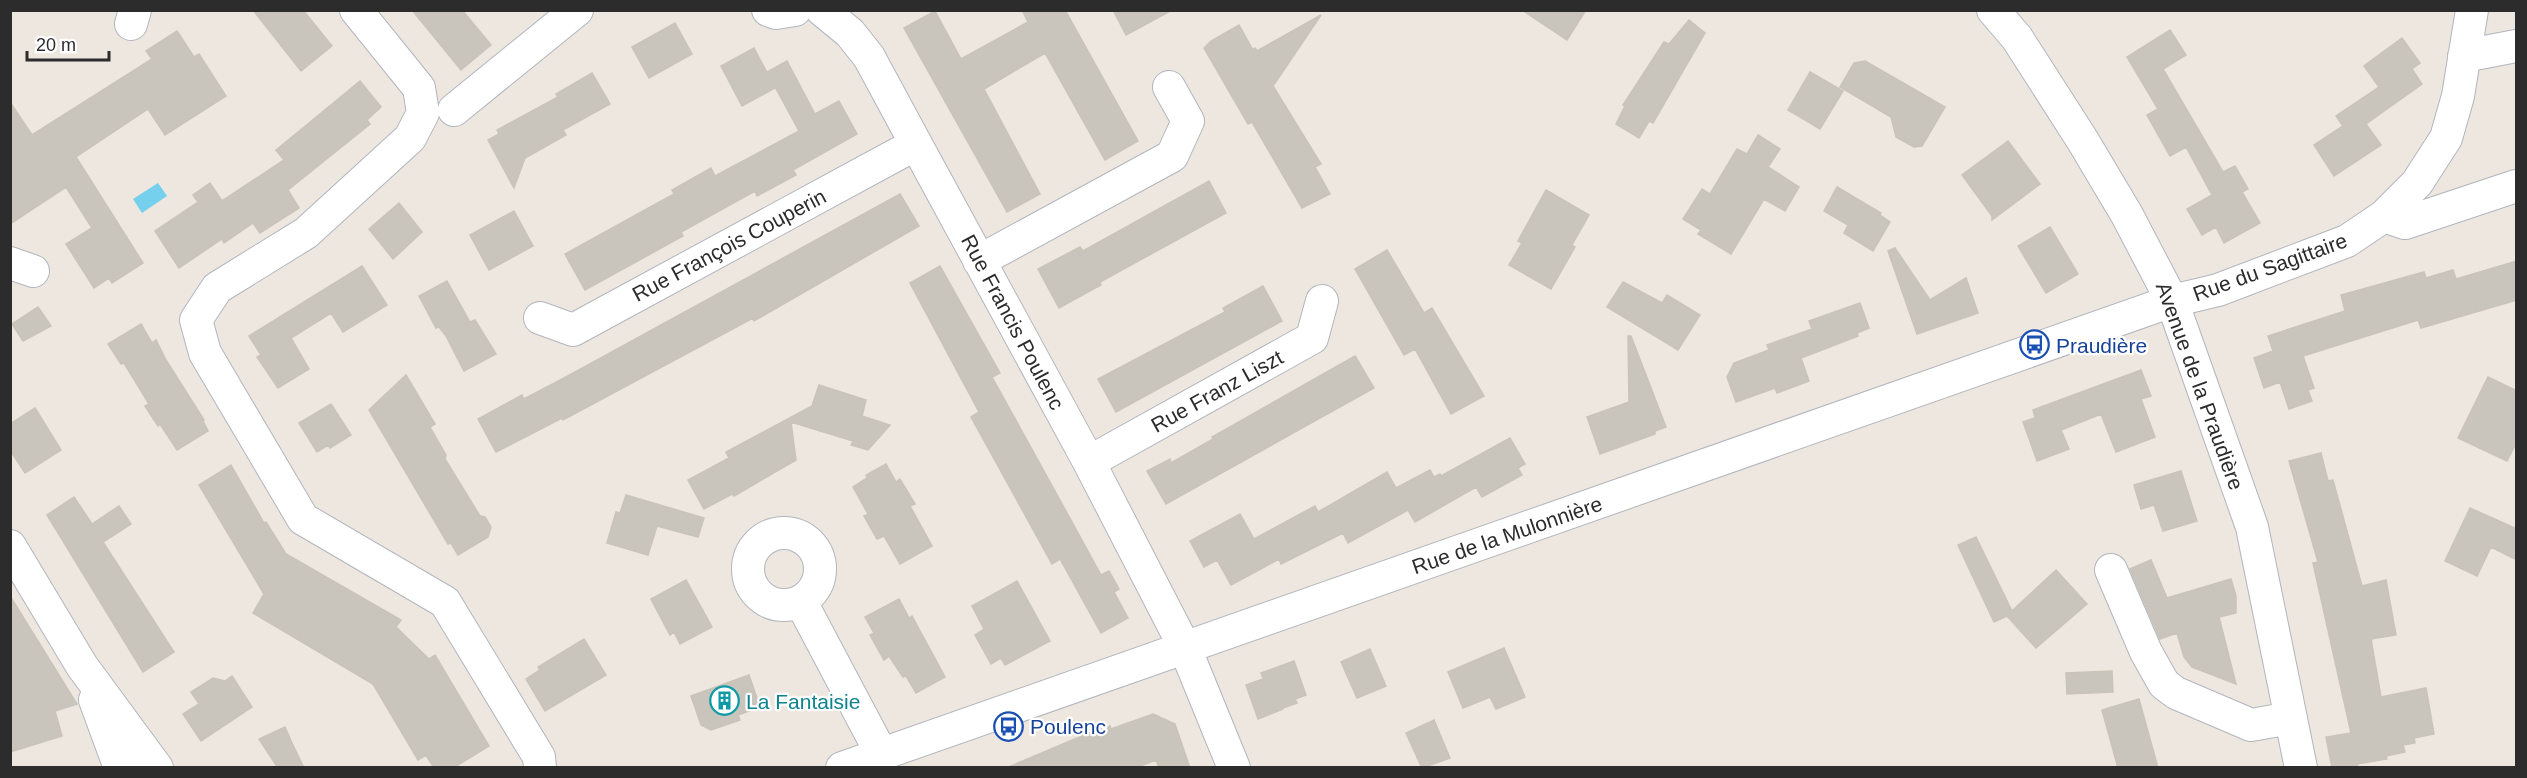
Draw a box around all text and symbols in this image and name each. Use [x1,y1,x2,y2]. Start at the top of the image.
scale bar [27,24,110,62]
text: 20 m [36,35,76,55]
street label: Rue François Couperin [628,184,830,306]
street label: Rue du Sagittaire [2190,228,2350,306]
street label: Rue Francis Poulenc [957,231,1069,413]
street label: Avenue de la Praudière [2152,279,2248,493]
bus stop icon: Praudière [2019,329,2051,361]
place label: Praudière [2056,334,2147,357]
street label: Rue Franz Liszt [1147,345,1287,437]
street label: Rue de la Mulonnière [1409,492,1605,578]
building icon: La Fantaisie [709,685,741,717]
place label: La Fantaisie [746,690,860,713]
bus stop icon: Poulenc [993,710,1025,742]
place label: Poulenc [1030,715,1106,738]

